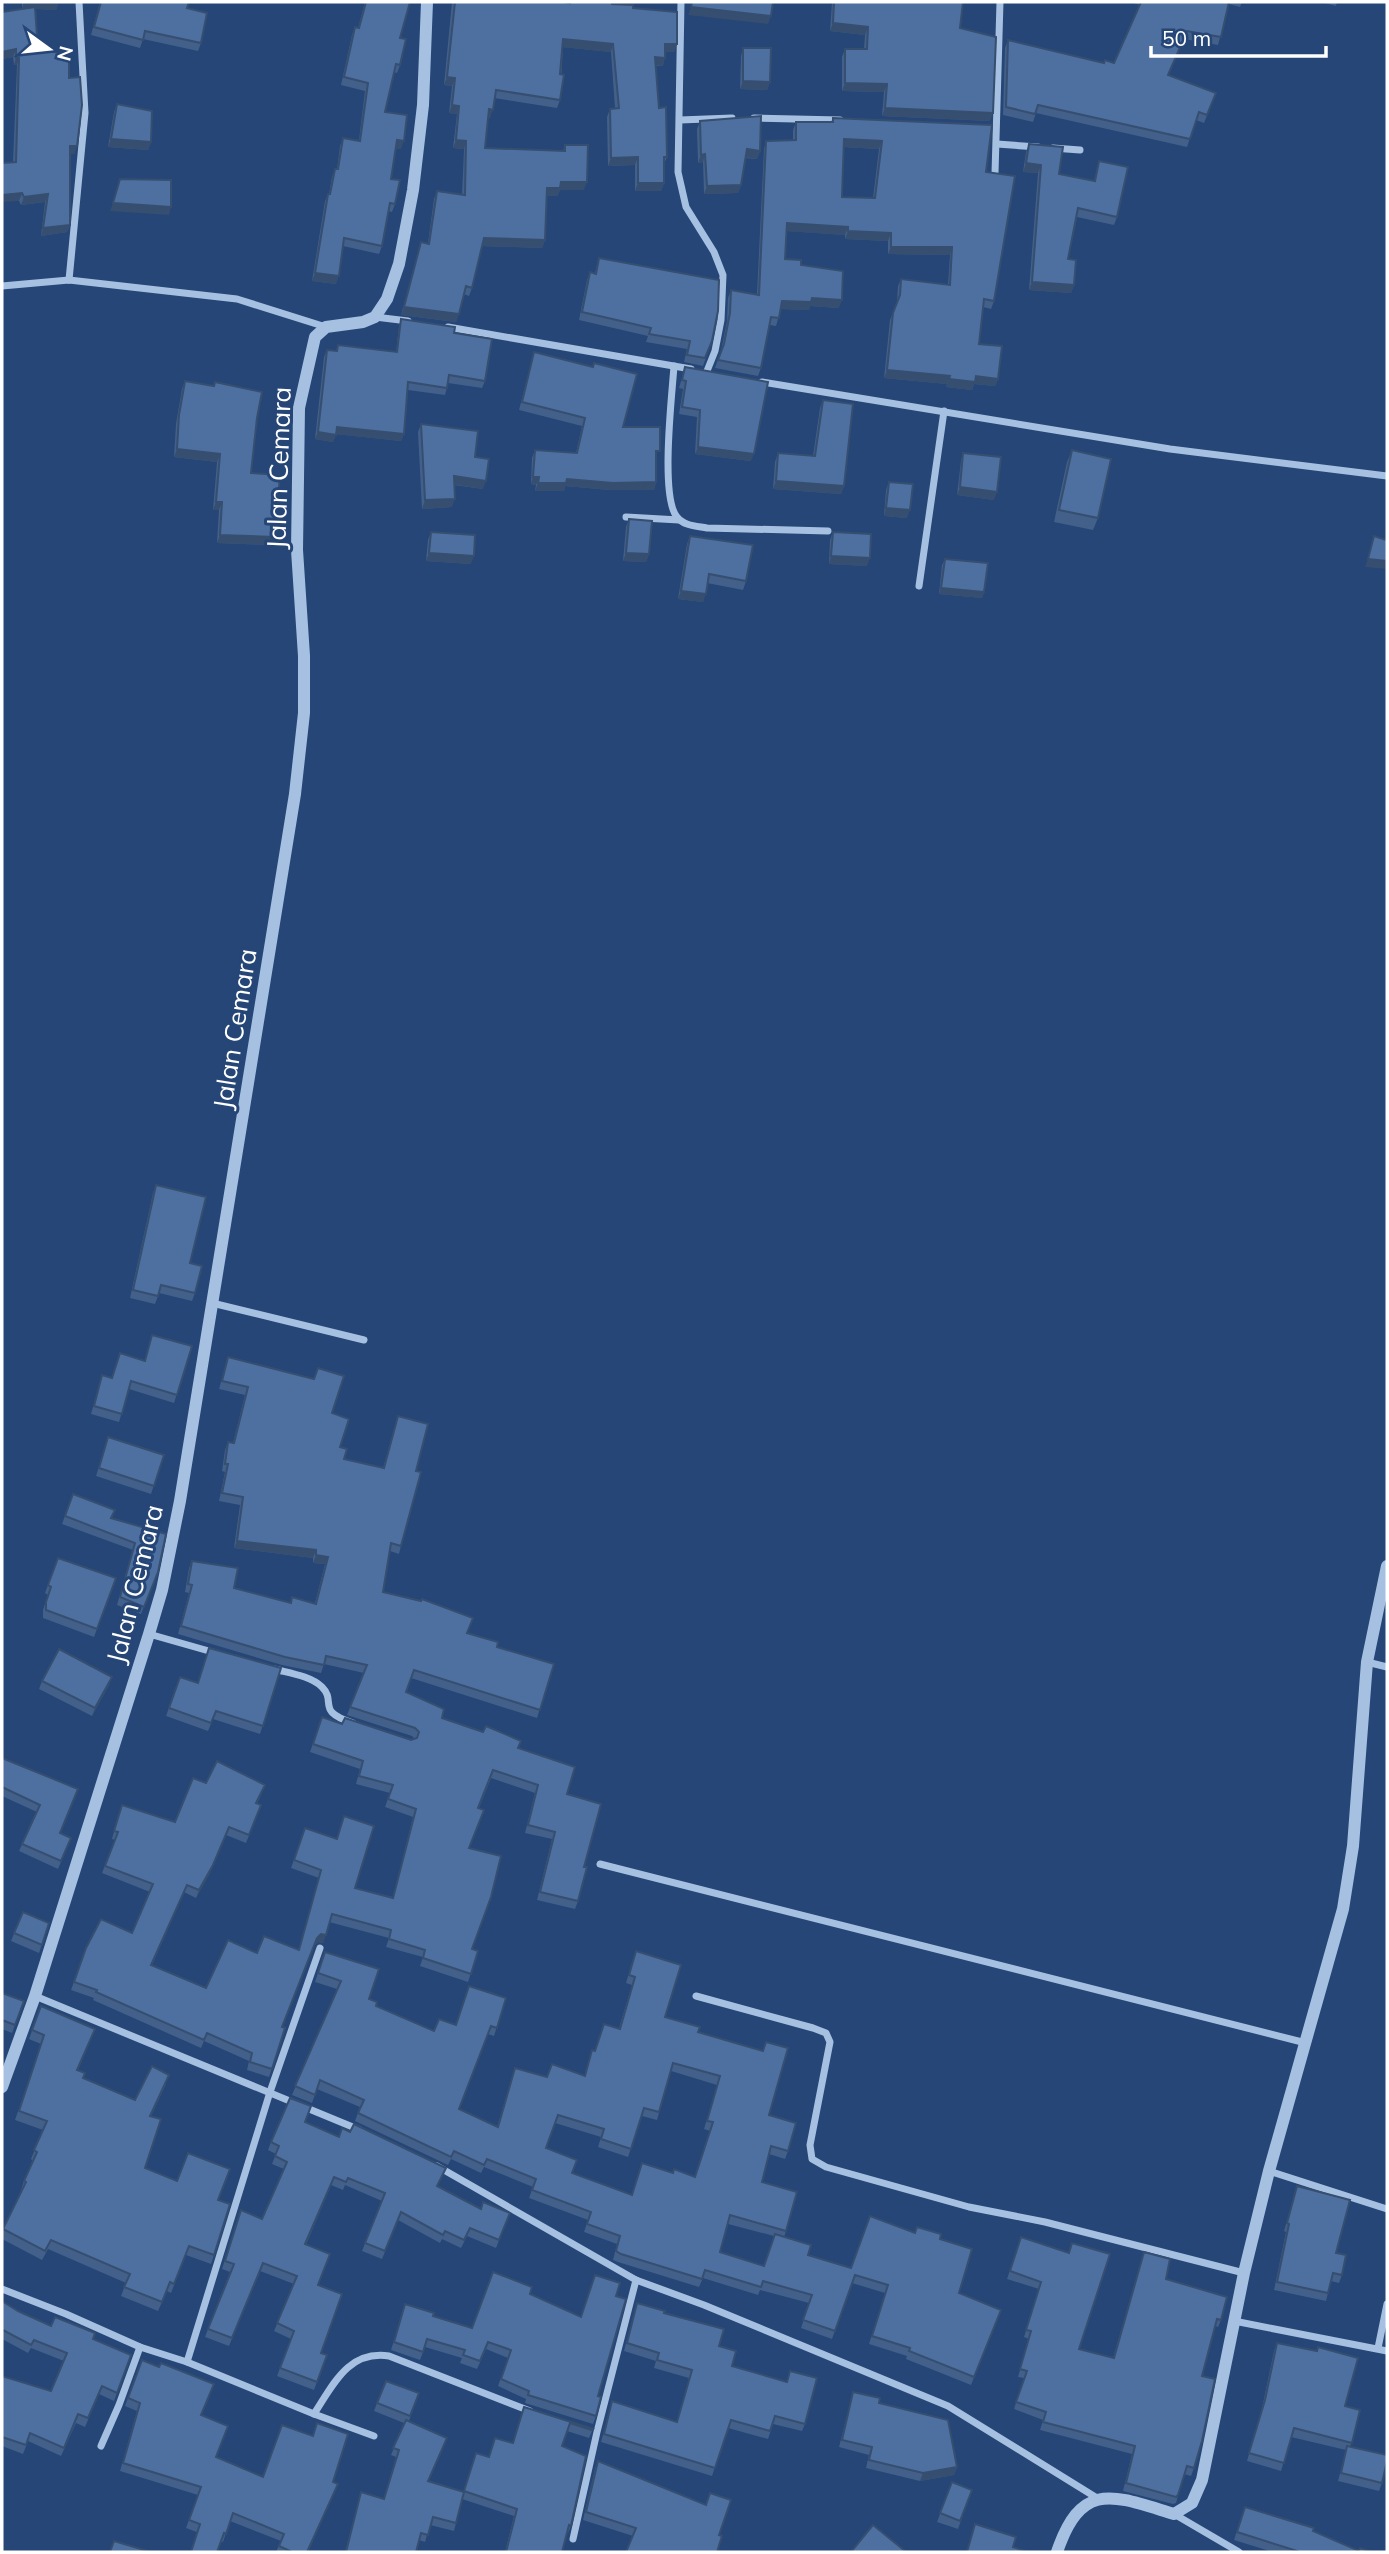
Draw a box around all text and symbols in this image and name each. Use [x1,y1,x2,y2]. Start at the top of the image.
north arrow [14,14,84,84]
scale bar [1151,14,1326,58]
text: 50 m [1162,25,1211,51]
text: N [52,43,79,63]
street label: Jalan Cemara [259,386,298,550]
street label: Jalan Cemara [206,946,263,1112]
street label: Jalan Cemara [99,1501,170,1667]

